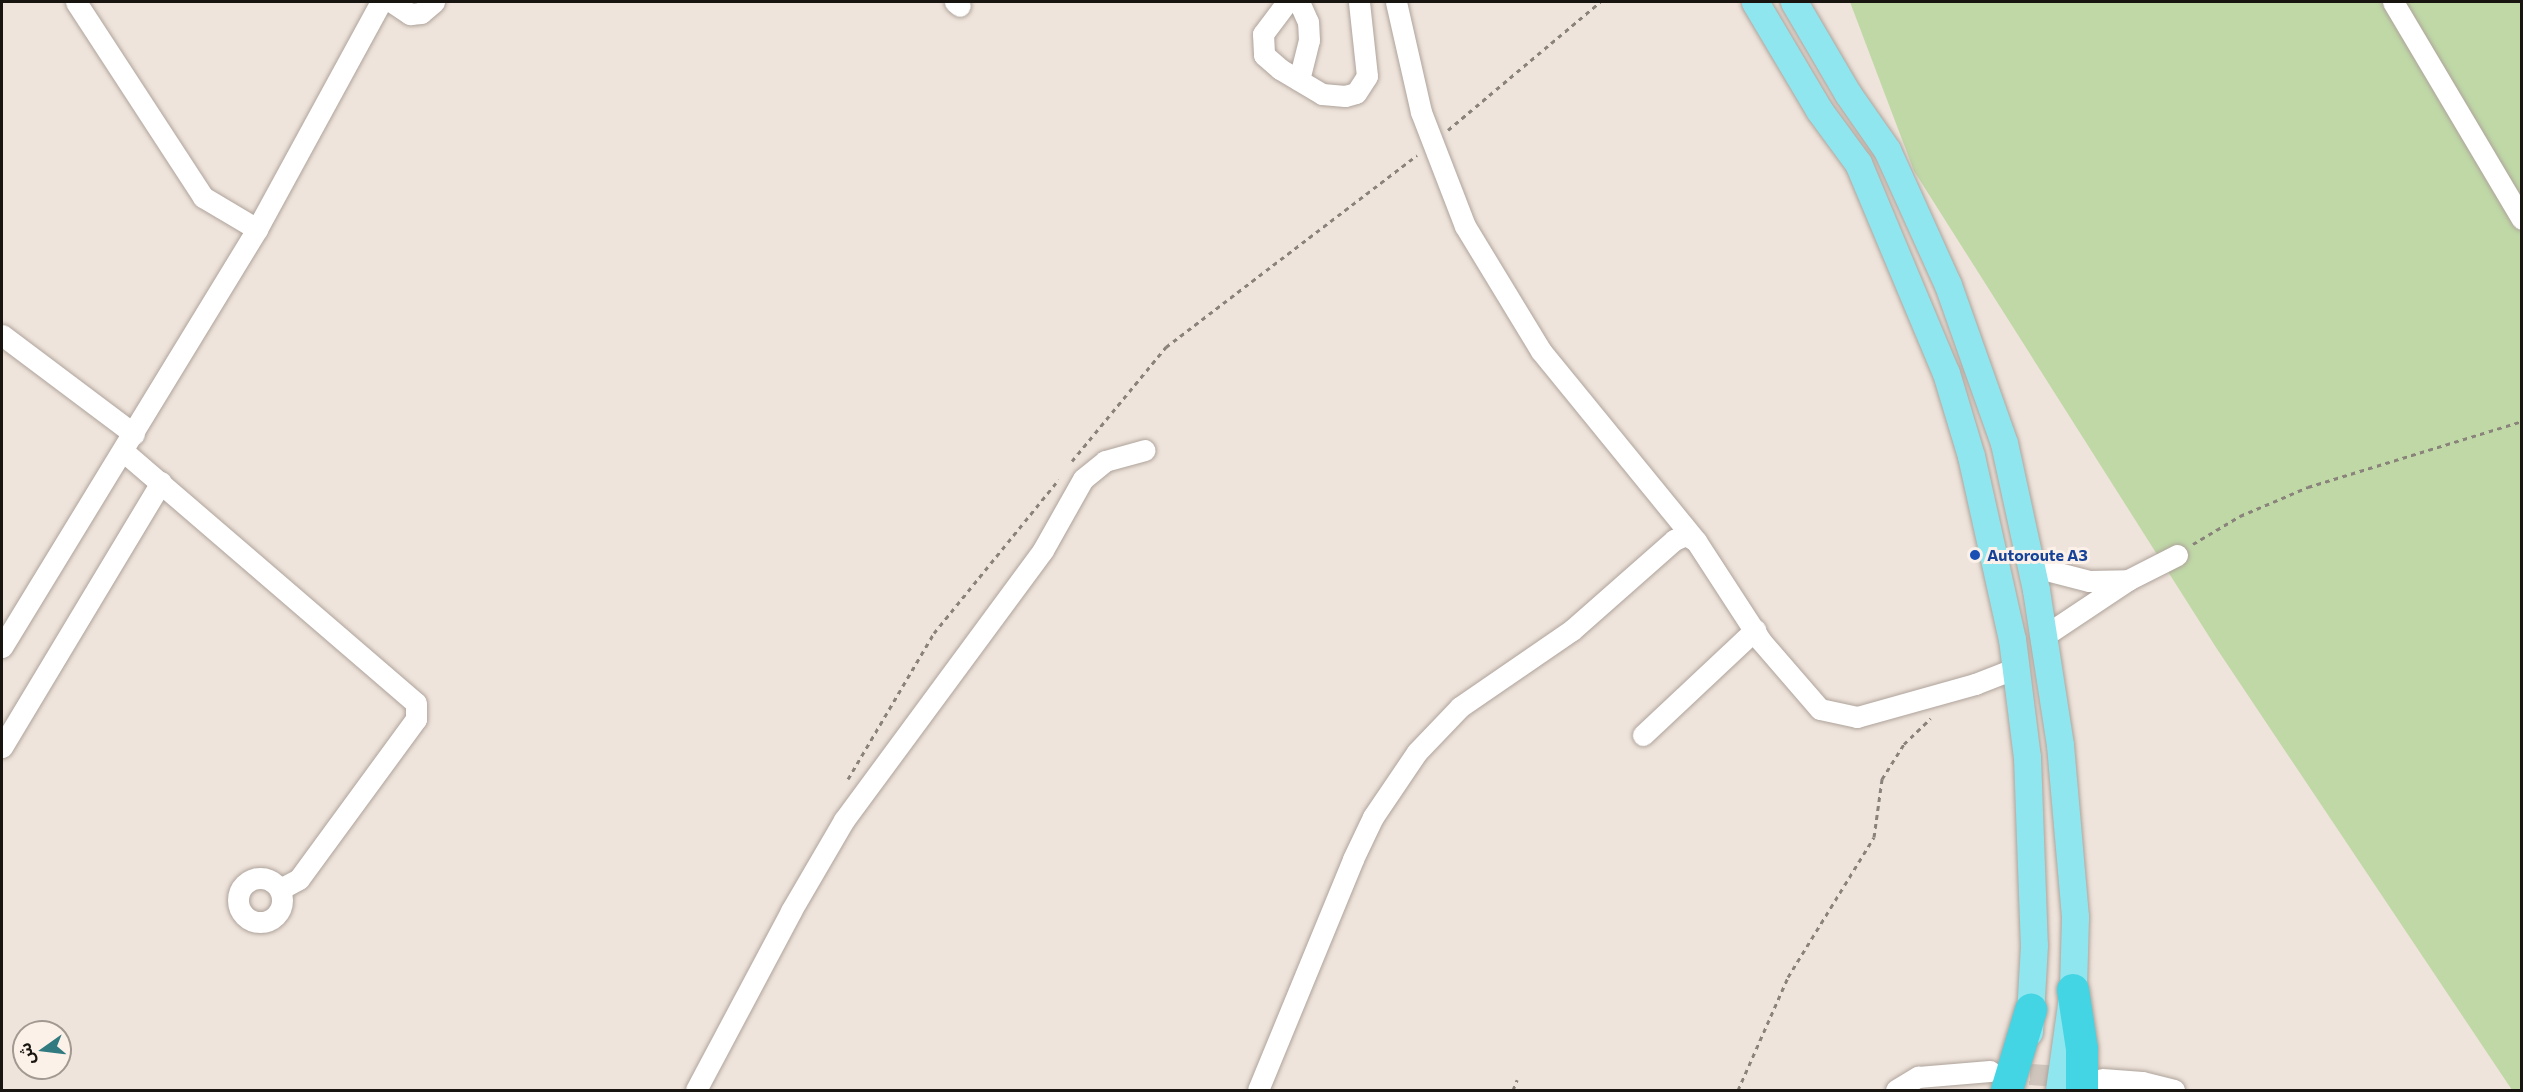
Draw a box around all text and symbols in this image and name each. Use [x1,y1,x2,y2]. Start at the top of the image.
place label: Autoroute A3 [1987,545,2088,565]
marker: Autoroute A3 [1968,548,1982,562]
north arrow [12,1020,72,1080]
text: ش [14,1041,38,1067]

